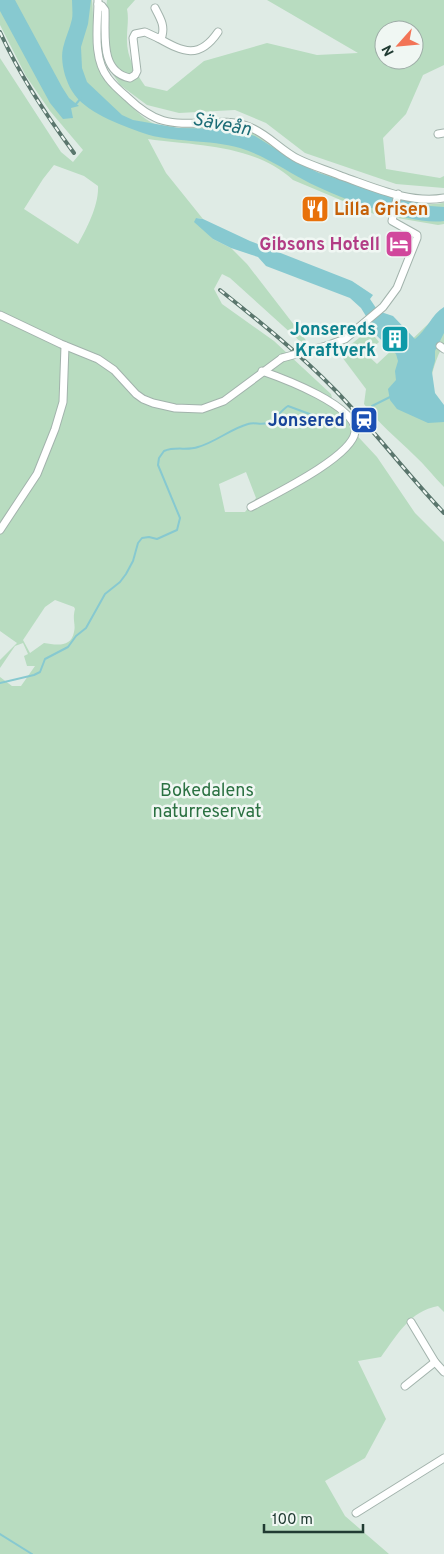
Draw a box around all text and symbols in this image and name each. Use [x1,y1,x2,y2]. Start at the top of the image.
north arrow [374,20,424,70]
text: N [379,42,399,59]
water label: Säveån [190,108,254,143]
restaurant icon: Lilla Grisen [300,194,330,224]
place label: Lilla Grisen [334,199,429,222]
hotel icon: Gibsons Hotell [384,229,414,259]
place label: Gibsons Hotell [259,234,380,257]
place label: Jonsereds Kraftverk [290,319,376,363]
building icon: Jonsereds Kraftverk [380,324,410,354]
station icon: Jonsered [349,405,379,435]
place label: Jonsered [268,410,345,433]
park label: Bokedalens naturreservat [152,780,262,824]
scale bar [264,1502,363,1534]
text: 100 m [272,1511,313,1530]

